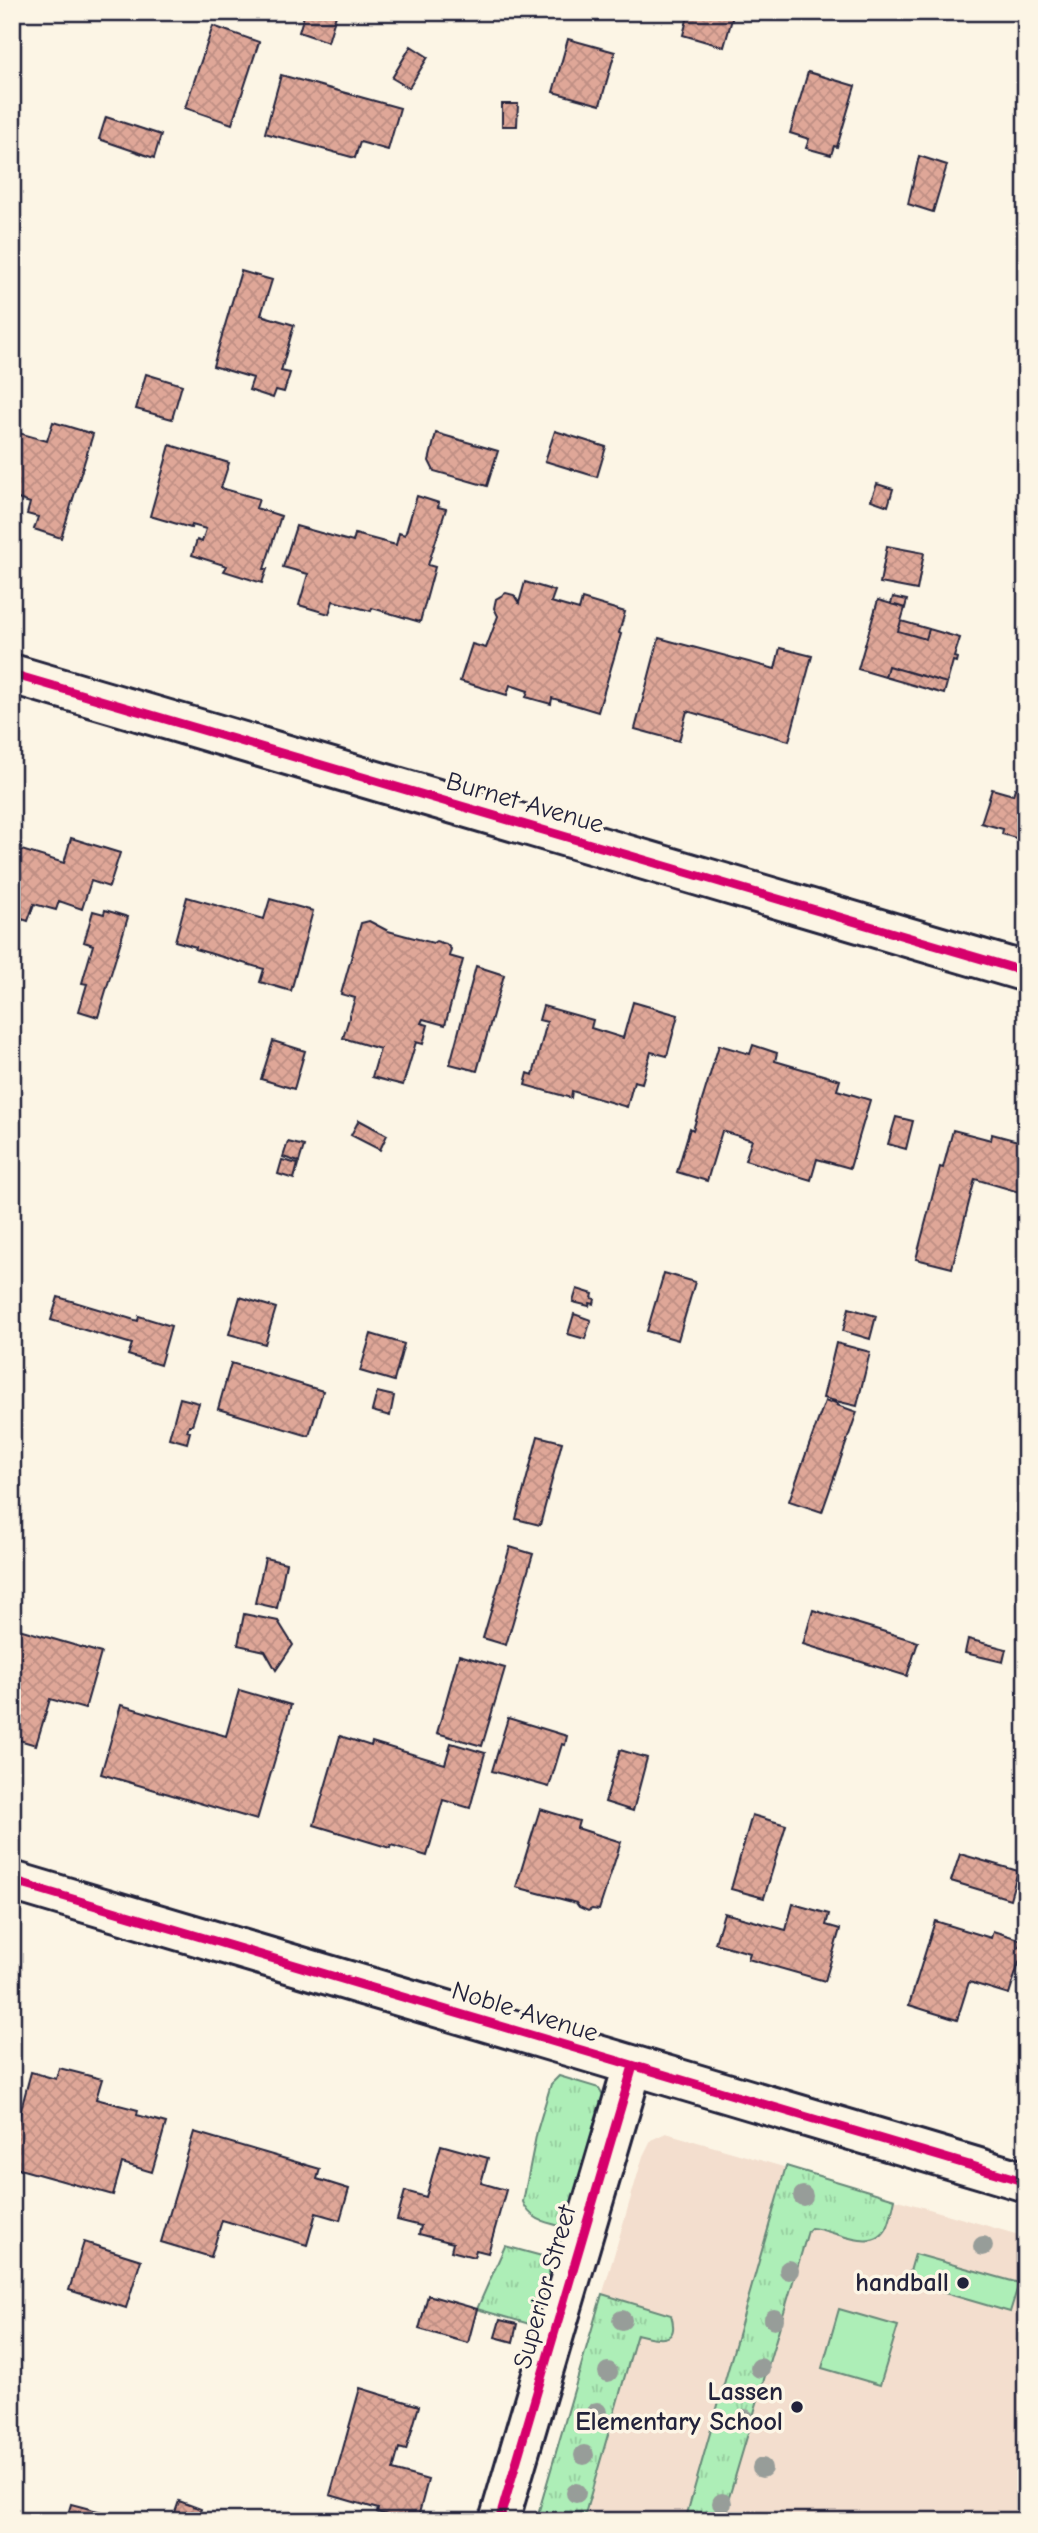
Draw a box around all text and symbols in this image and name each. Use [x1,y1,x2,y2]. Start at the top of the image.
street label: Burnet Avenue [443,766,607,840]
street label: Noble Avenue [448,1976,602,2048]
street label: Superior Street [507,2200,583,2372]
place label: handball [855,2268,949,2298]
marker: handball [955,2275,971,2291]
place label: Lassen Elementary School [575,2377,783,2437]
marker: Lassen Elementary School [789,2399,805,2415]

